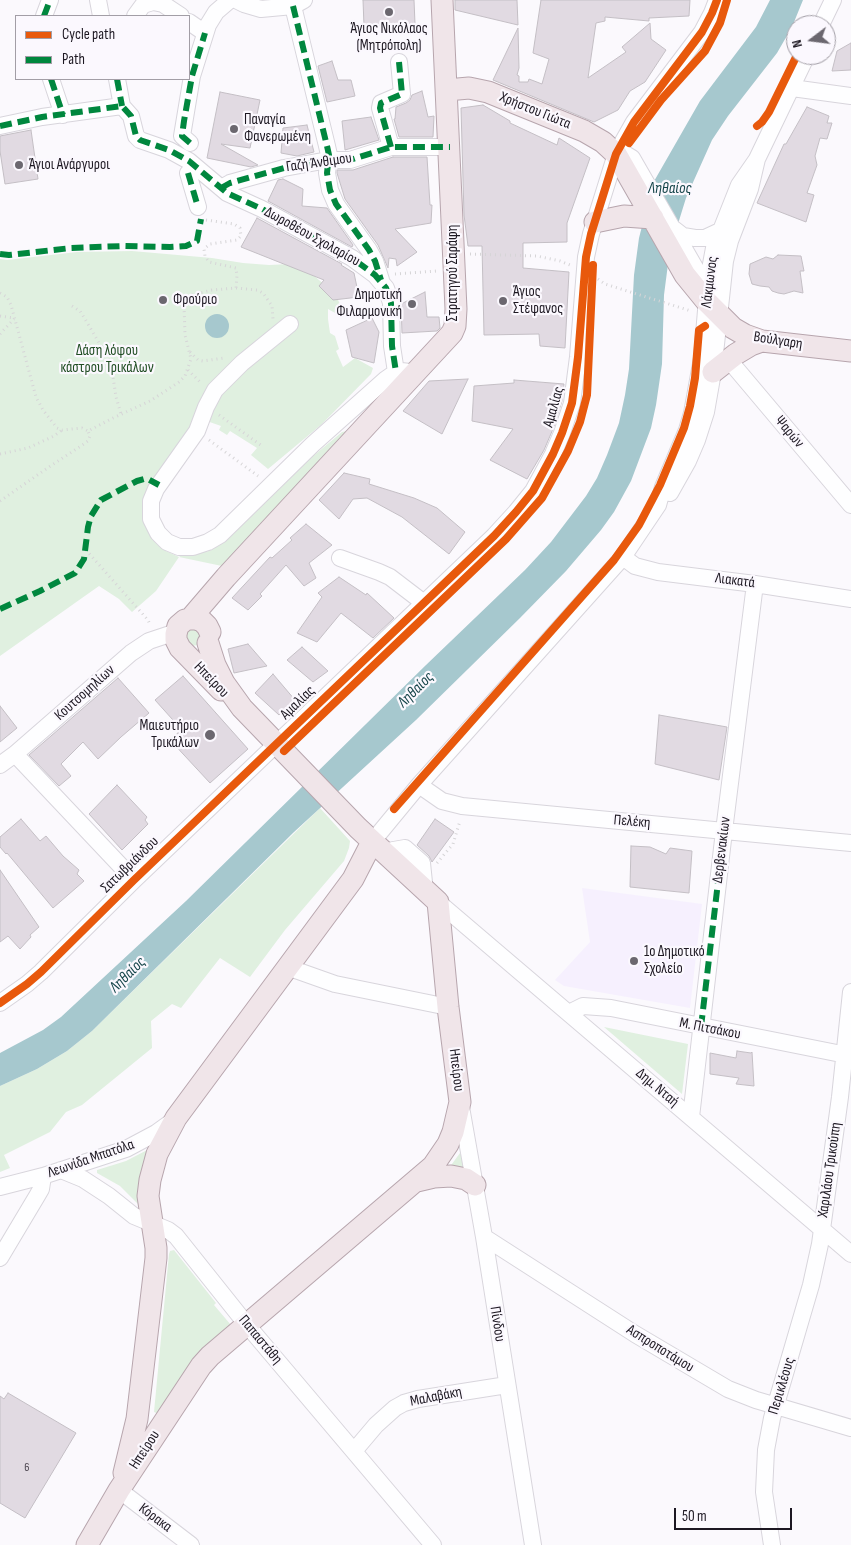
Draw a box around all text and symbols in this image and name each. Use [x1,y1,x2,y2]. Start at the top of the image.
marker: Άγιος Νικόλαος (Μητρόπολη) [383,6,395,18]
legend [15,15,190,80]
north arrow [786,15,836,65]
place label: Άγιος Νικόλαος (Μητρόπολη) [350,20,428,55]
text: Cycle path [62,25,115,44]
text: N [788,38,806,50]
text: Path [62,50,85,69]
street label: Χρήστου Γιώτα [497,89,573,133]
place label: Παναγία Φανερωμένη [244,111,311,146]
marker: Παναγία Φανερωμένη [228,123,240,135]
street label: Γαζή Άνθιμου [285,149,353,177]
place label: Άγιοι Ανάργυροι [29,156,110,174]
marker: Άγιοι Ανάργυροι [13,159,25,171]
water label: Ληθαίος [648,179,692,199]
street label: Δωροθέου Σχολαρίου [261,203,363,271]
street label: Στρατηγού Σαράφη [444,225,462,321]
street label: Λάκμωνος [698,255,722,309]
place label: Άγιος Στέφανος [513,283,563,318]
place label: Δημοτική Φιλαρμονική [336,286,402,321]
place label: Φρούριο [173,291,217,309]
marker: Φρούριο [157,294,169,306]
marker: Άγιος Στέφανος [497,295,509,307]
marker: Δημοτική Φιλαρμονική [406,298,418,310]
street label: Βούλγαρη [752,328,804,354]
park label: Δάση λόφου κάστρου Τρικάλων [60,342,154,377]
street label: Αμαλίας [540,385,568,429]
street label: Ψαρών [770,412,808,452]
street label: Λιακατά [714,570,756,592]
street label: Ηπείρου [190,658,232,702]
street label: Κουτσομηλίων [51,661,119,725]
water label: Ληθαίος [394,668,438,712]
street label: Αμαλίας [277,682,319,724]
place label: Μαιευτήριο Τρικάλων [140,717,199,752]
marker: Μαιευτήριο Τρικάλων [203,728,217,742]
street label: Πελέκη [613,811,651,833]
street label: Δερβενακίων [709,816,735,884]
street label: Σατωβριάνδου [97,833,163,897]
place label: 1ο Δημοτικό Σχολείο [644,943,705,978]
water label: Ληθαίος [106,953,150,997]
marker: 1ο Δημοτικό Σχολείο [628,955,640,967]
street label: Μ. Πιτσάκου [678,1014,742,1044]
street label: Ηπείρου [444,1048,468,1092]
street label: Δημ. Νταή [632,1065,682,1111]
street label: Χαριλάου Τρικούπη [814,1121,846,1219]
street label: Λεωνίδα Μπατόλα [45,1136,137,1182]
street label: Πίνδου [485,1305,509,1343]
street label: Παπαστάθη [234,1312,286,1368]
street label: Ασπροποτάμου [623,1321,697,1377]
street label: Περικλέους [765,1355,799,1417]
street label: Μαλαβάκη [409,1383,463,1411]
street label: Ηπείρου [126,1427,164,1473]
house number: 6 [24,1461,30,1475]
scale bar [676,1498,794,1530]
street label: Κόρακα [135,1500,175,1536]
text: 50 m [682,1507,707,1526]

